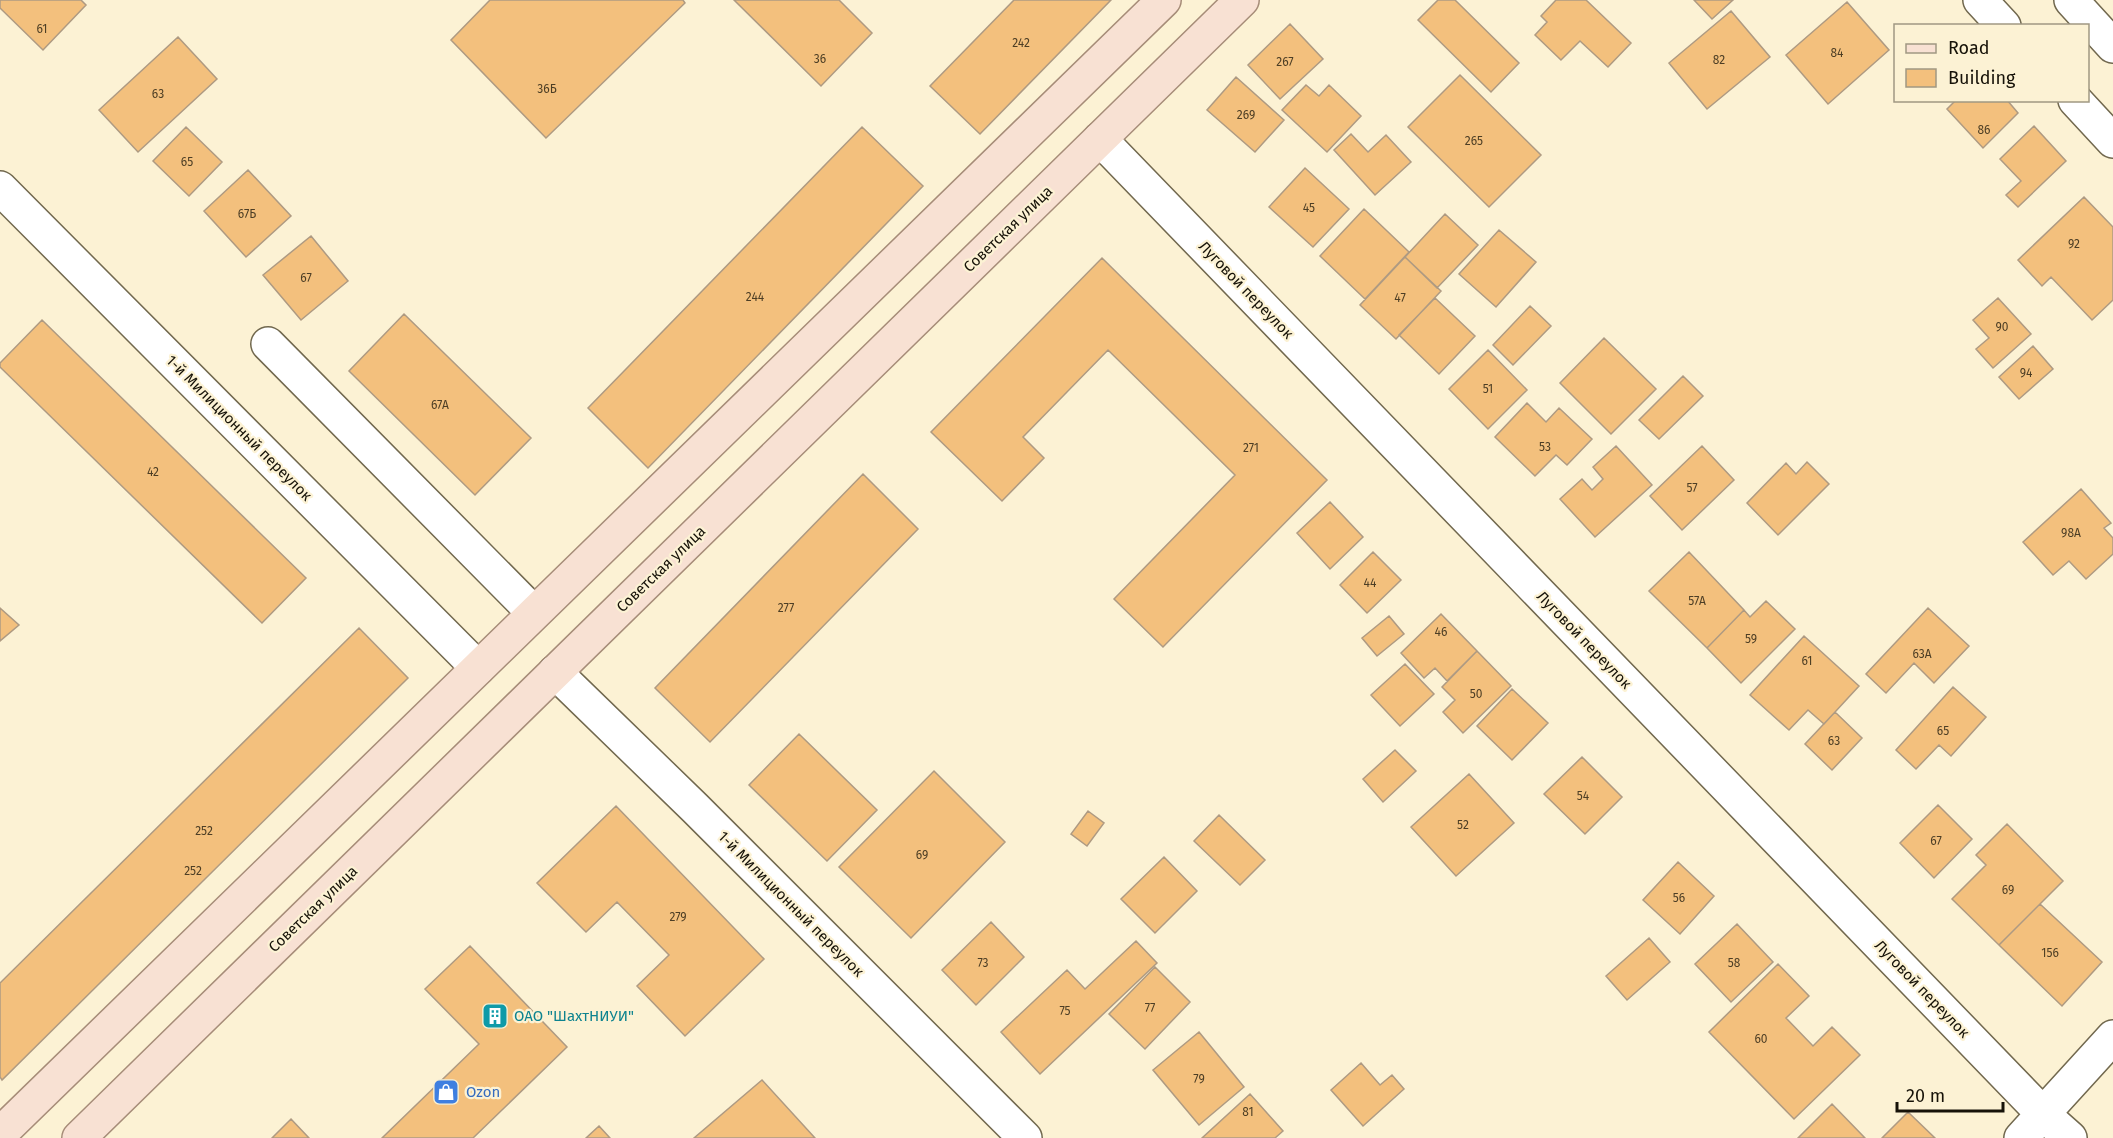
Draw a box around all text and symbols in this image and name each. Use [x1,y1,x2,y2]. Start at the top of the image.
house number: 61 [36,22,48,36]
legend [1894,24,2089,102]
house number: 242 [1012,36,1030,50]
text: Road [1948,37,1990,59]
house number: 84 [1831,46,1844,60]
house number: 36 [814,52,826,66]
house number: 82 [1713,53,1725,67]
house number: 267 [1276,55,1294,69]
text: Building [1948,67,2016,89]
house number: 36Б [537,82,557,96]
house number: 63 [152,87,164,101]
house number: 269 [1237,108,1255,122]
house number: 86 [1977,123,1991,137]
house number: 265 [1465,134,1483,148]
house number: 65 [181,155,193,169]
street label: Советская улица [960,182,1056,276]
house number: 45 [1303,201,1315,215]
house number: 67Б [238,207,256,221]
street label: Луговой переулок [1195,237,1297,343]
house number: 92 [2068,237,2080,251]
house number: 67 [300,271,312,285]
house number: 244 [746,290,765,304]
house number: 47 [1394,291,1406,305]
house number: 90 [1996,320,2009,334]
street label: 1-й Милиционный переулок [162,351,316,505]
house number: 94 [2020,366,2033,380]
house number: 51 [1483,382,1493,396]
house number: 67А [431,398,449,412]
house number: 53 [1539,440,1551,454]
house number: 271 [1243,441,1259,455]
house number: 42 [147,465,159,479]
house number: 57 [1686,481,1698,495]
street label: Советская улица [613,522,709,616]
house number: 98А [2061,526,2081,540]
house number: 44 [1364,576,1377,590]
street label: Луговой переулок [1533,587,1635,693]
house number: 57А [1688,594,1706,608]
house number: 277 [778,601,794,615]
house number: 46 [1435,625,1447,639]
house number: 59 [1745,632,1757,646]
house number: 63А [1912,647,1932,661]
house number: 61 [1801,654,1813,668]
house number: 50 [1470,687,1483,701]
house number: 65 [1937,724,1949,738]
house number: 63 [1828,734,1840,748]
house number: 54 [1577,789,1590,803]
house number: 52 [1457,818,1469,832]
house number: 252 [195,824,213,838]
street label: 1-й Милиционный переулок [714,827,868,981]
house number: 67 [1930,834,1942,848]
house number: 69 [916,848,928,862]
street label: Советская улица [265,862,361,956]
house number: 252 [184,864,202,878]
house number: 69 [2002,883,2014,897]
house number: 56 [1673,891,1685,905]
house number: 279 [669,910,687,924]
street label: Луговой переулок [1871,936,1973,1042]
house number: 156 [2041,946,2059,960]
house number: 73 [977,956,989,970]
house number: 58 [1728,956,1741,970]
building icon: ОАО "ШахтНИУИ" [480,1001,510,1031]
house number: 77 [1145,1001,1155,1015]
house number: 75 [1059,1004,1071,1018]
place label: ОАО "ШахтНИУИ" [514,1007,634,1025]
house number: 60 [1754,1032,1768,1046]
house number: 79 [1193,1072,1205,1086]
scale bar [1897,1075,2004,1113]
shop icon: Ozon [431,1077,461,1107]
place label: Ozon [466,1083,500,1101]
text: 20 m [1906,1085,1945,1107]
house number: 81 [1242,1105,1254,1119]

